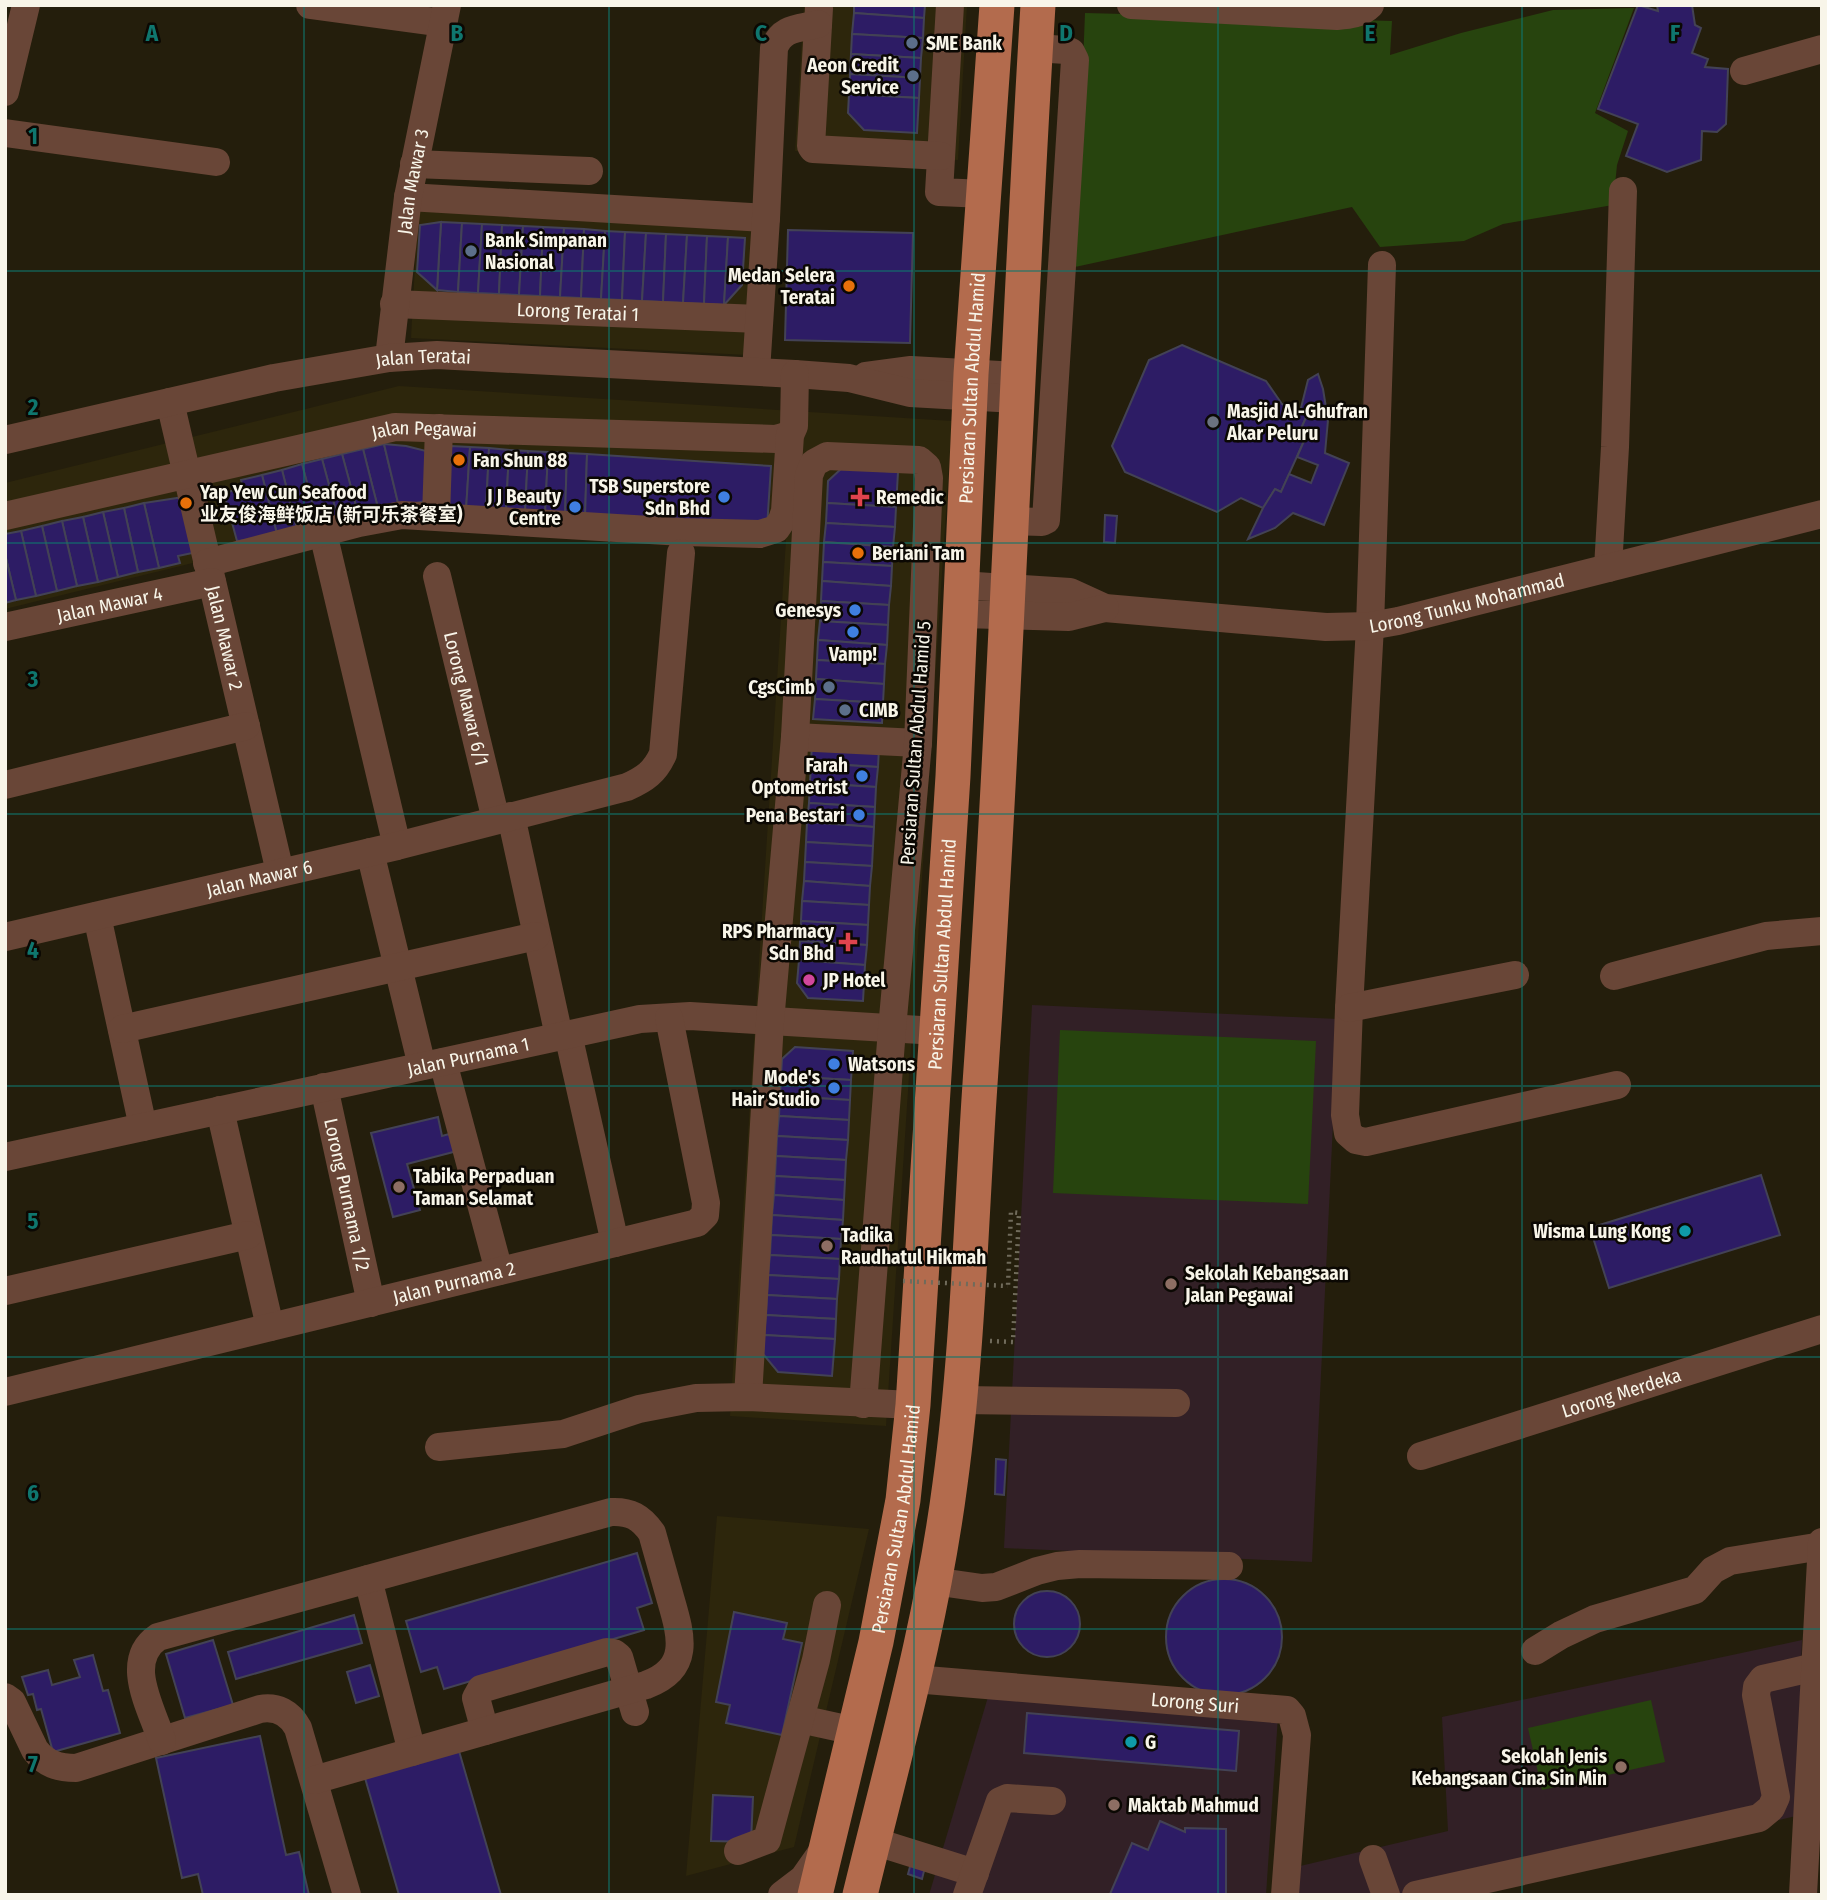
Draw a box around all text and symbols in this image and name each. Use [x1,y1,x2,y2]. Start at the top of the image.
text: A [145,19,159,47]
text: B [451,19,464,47]
text: C [755,19,767,47]
text: D [1059,19,1073,47]
text: E [1365,19,1376,47]
text: F [1670,19,1680,47]
place label: SME Bank [926,32,1002,55]
marker: SME Bank [904,35,920,51]
place label: Aeon Credit Service [806,54,899,99]
marker: Aeon Credit Service [905,68,921,84]
text: 1 [28,122,38,150]
street label: Jalan Mawar 3 [393,127,434,236]
place label: Bank Simpanan Nasional [485,229,607,274]
marker: Bank Simpanan Nasional [463,243,479,259]
place label: Medan Selera Teratai [728,264,835,309]
street label: Persiaran Sultan Abdul Hamid [954,272,990,504]
marker: Medan Selera Teratai [841,278,857,294]
street label: Lorong Teratai 1 [516,298,639,326]
street label: Jalan Teratai [374,344,472,372]
text: 2 [27,393,39,421]
place label: Masjid Al-Ghufran Akar Peluru [1226,400,1368,445]
marker: Masjid Al-Ghufran Akar Peluru [1205,414,1221,430]
street label: Jalan Pegawai [369,415,477,444]
place label: Fan Shun 88 [473,449,567,472]
marker: Fan Shun 88 [451,452,467,468]
place label: TSB Superstore Sdn Bhd [589,475,710,520]
place label: Yap Yew Cun Seafood 业友俊海鲜饭店 (新可乐茶餐室) [199,481,463,526]
place label: J J Beauty Centre [486,485,562,530]
place label: Remedic [876,486,944,509]
marker: Remedic [850,487,870,507]
marker: TSB Superstore Sdn Bhd [716,489,732,505]
marker: Yap Yew Cun Seafood 业友俊海鲜饭店 (新可乐茶餐室) [178,495,194,511]
marker: J J Beauty Centre [567,499,583,515]
place label: Beriani Tam [872,542,965,565]
marker: Beriani Tam [850,545,866,561]
street label: Lorong Tunku Mohammad [1367,568,1567,638]
street label: Jalan Mawar 4 [55,582,165,627]
street label: Jalan Mawar 2 [201,583,248,692]
place label: Genesys [775,599,842,622]
marker: Genesys [847,602,863,618]
street label: Persiaran Sultan Abdul Hamid 5 [895,620,936,866]
marker: Vamp! [845,624,861,640]
street label: Lorong Mawar 6/1 [439,629,493,768]
place label: Vamp! [828,643,877,666]
text: 3 [27,665,39,693]
place label: CgsCimb [748,676,815,699]
marker: CgsCimb [821,679,837,695]
place label: CIMB [859,699,899,722]
marker: CIMB [837,702,853,718]
place label: Farah Optometrist [752,754,848,799]
marker: Farah Optometrist [854,768,870,784]
place label: Pena Bestari [746,804,845,827]
marker: Pena Bestari [851,807,867,823]
street label: Persiaran Sultan Abdul Hamid [923,838,961,1071]
street label: Jalan Mawar 6 [204,855,314,902]
place label: RPS Pharmacy Sdn Bhd [722,920,835,965]
marker: RPS Pharmacy Sdn Bhd [840,934,856,950]
text: 4 [27,936,39,964]
place label: JP Hotel [822,969,886,992]
marker: JP Hotel [801,972,817,988]
street label: Jalan Purnama 1 [405,1032,531,1081]
place label: Watsons [848,1053,916,1076]
marker: Watsons [826,1056,842,1072]
place label: Mode's Hair Studio [731,1066,821,1111]
marker: Mode's Hair Studio [826,1080,842,1096]
street label: Lorong Purnama 1/2 [319,1116,375,1273]
place label: Tabika Perpaduan Taman Selamat [413,1165,554,1210]
marker: Tabika Perpaduan Taman Selamat [391,1179,407,1195]
text: 5 [27,1207,39,1235]
place label: Wisma Lung Kong [1533,1220,1672,1243]
marker: Wisma Lung Kong [1677,1223,1693,1239]
place label: Tadika Raudhatul Hikmah [841,1224,986,1269]
marker: Tadika Raudhatul Hikmah [819,1238,835,1254]
street label: Jalan Purnama 2 [390,1257,517,1309]
place label: Sekolah Kebangsaan Jalan Pegawai [1184,1262,1349,1307]
marker: Sekolah Kebangsaan Jalan Pegawai [1163,1276,1179,1292]
street label: Lorong Merdeka [1559,1363,1684,1423]
street label: Persiaran Sultan Abdul Hamid [867,1403,925,1635]
text: 6 [27,1479,39,1507]
street label: Lorong Suri [1150,1688,1240,1718]
place label: G [1145,1731,1156,1754]
marker: G [1123,1734,1139,1750]
place label: Sekolah Jenis Kebangsaan Cina Sin Min [1411,1745,1608,1790]
text: 7 [28,1750,38,1778]
marker: Sekolah Jenis Kebangsaan Cina Sin Min [1613,1759,1629,1775]
place label: Maktab Mahmud [1128,1794,1259,1817]
marker: Maktab Mahmud [1106,1797,1122,1813]

